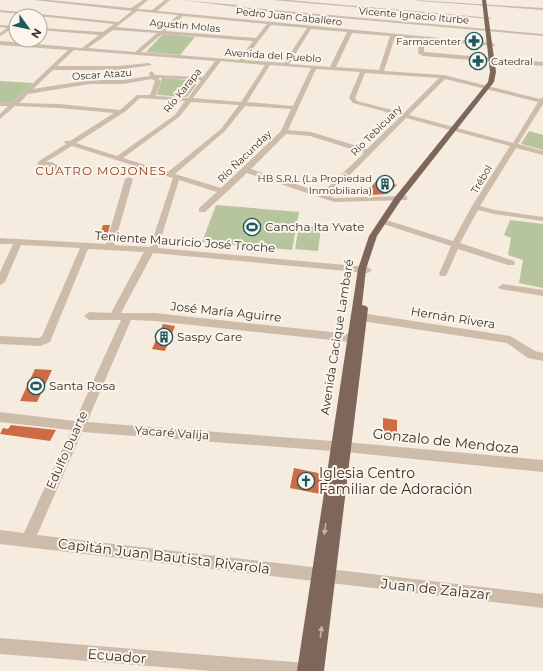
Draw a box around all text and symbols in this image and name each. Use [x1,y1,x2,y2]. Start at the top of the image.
street label: Pedro Juan Caballero [235,4,343,29]
street label: Vicente Ignacio Iturbe [358,4,470,27]
north arrow [8,8,48,48]
street label: Agustín Molas [149,16,221,35]
text: N [28,26,45,41]
pharmacy icon: Farmacenter [464,31,484,51]
place label: Farmacenter [396,35,461,48]
street label: Avenida del Pueblo [224,46,322,65]
pharmacy icon: Catedral [468,51,488,71]
place label: Catedral [491,55,533,68]
street label: Río Karapa [160,65,204,115]
street label: Oscar Atazu [72,66,132,83]
street label: Río Tebicuary [348,102,405,159]
street label: Río Ñacunday [215,127,274,185]
district label: CUATRO MOJONES [35,163,167,178]
street label: Trébol [468,163,495,196]
place label: HB S.R.L (La Propiedad Inmobiliaria) [258,172,372,197]
building icon: HB S.R.L (La Propiedad Inmobiliaria) [375,174,395,194]
sports icon: Cancha Ita Yvate [242,217,262,237]
place label: Cancha Ita Yvate [265,219,364,234]
street label: Teniente Mauricio José Troche [94,228,276,255]
street label: Avenida Cacique Lambaré [317,258,356,416]
street label: José María Aguirre [169,298,282,325]
street label: Hernán Rivera [410,303,496,332]
building icon: Saspy Care [154,327,174,347]
place label: Saspy Care [177,329,242,344]
sports icon: Santa Rosa [26,376,46,396]
place label: Santa Rosa [49,378,116,393]
street label: Edulfo Duarte [43,408,90,491]
street label: Yacaré Valija [134,422,210,443]
street label: Gonzalo de Mendoza [372,424,520,458]
place label: Iglesia Centro Familiar de Adoración [319,464,472,498]
church icon: Iglesia Centro Familiar de Adoración [296,471,316,491]
one-way arrow [322,523,328,535]
street label: Capitán Juan Bautista Rivarola [57,534,271,578]
street label: Juan de Zalazar [379,574,492,604]
one-way arrow [318,626,324,638]
street label: Ecuador [87,644,147,668]

